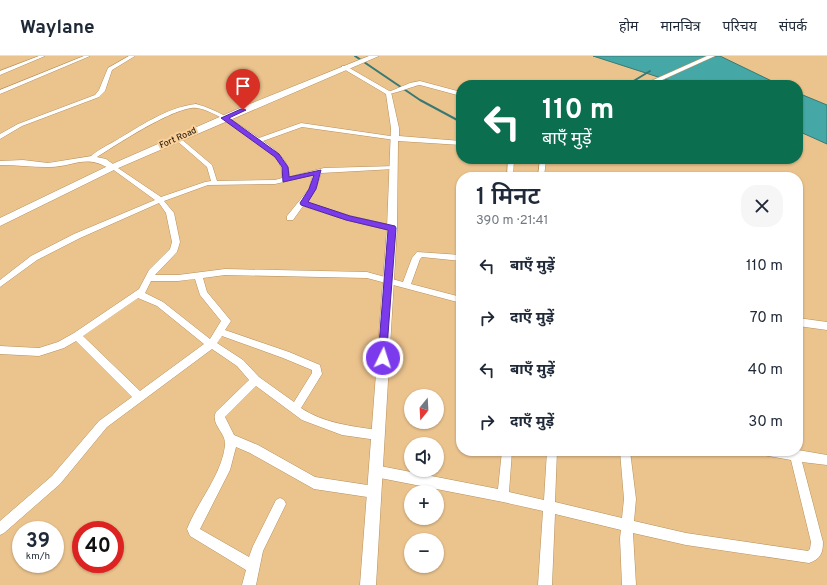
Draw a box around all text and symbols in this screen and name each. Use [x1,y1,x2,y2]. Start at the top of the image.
text: Waylane [20,16,95,40]
text: होम [619,19,638,36]
text: मानचित्र [660,19,701,36]
text: परिचय [723,19,757,36]
text: संपर्क [779,19,807,36]
pin [226,69,260,110]
icon: arrive [232,75,254,97]
text: 110 m [542,93,614,129]
icon: left [476,96,528,148]
street label: Fort Road [158,125,198,151]
text: बाएँ मुड़ें [542,128,592,151]
text: 1 मिनट [476,183,540,213]
button: close [741,185,783,227]
text: 390 m · 21:41 [476,213,548,229]
icon: left [476,255,498,277]
text: बाएँ मुड़ें [510,257,555,276]
text: 110 m [746,257,783,276]
icon: right [476,307,498,329]
text: दाएँ मुड़ें [510,309,554,328]
text: 70 m [750,309,783,328]
position arrow [362,337,404,379]
icon: left [476,359,498,381]
text: बाएँ मुड़ें [510,361,555,380]
text: 40 m [748,361,783,380]
north arrow [404,389,444,429]
map controls [404,389,444,573]
icon: right [476,411,498,433]
text: दाएँ मुड़ें [510,413,554,432]
text: 30 m [748,413,783,432]
button: sound [404,437,444,477]
button: + [404,485,444,525]
speed limit sign: 40 [72,521,124,573]
text: 39 [26,529,50,555]
button: − [404,533,444,573]
text: km/h [26,550,50,563]

